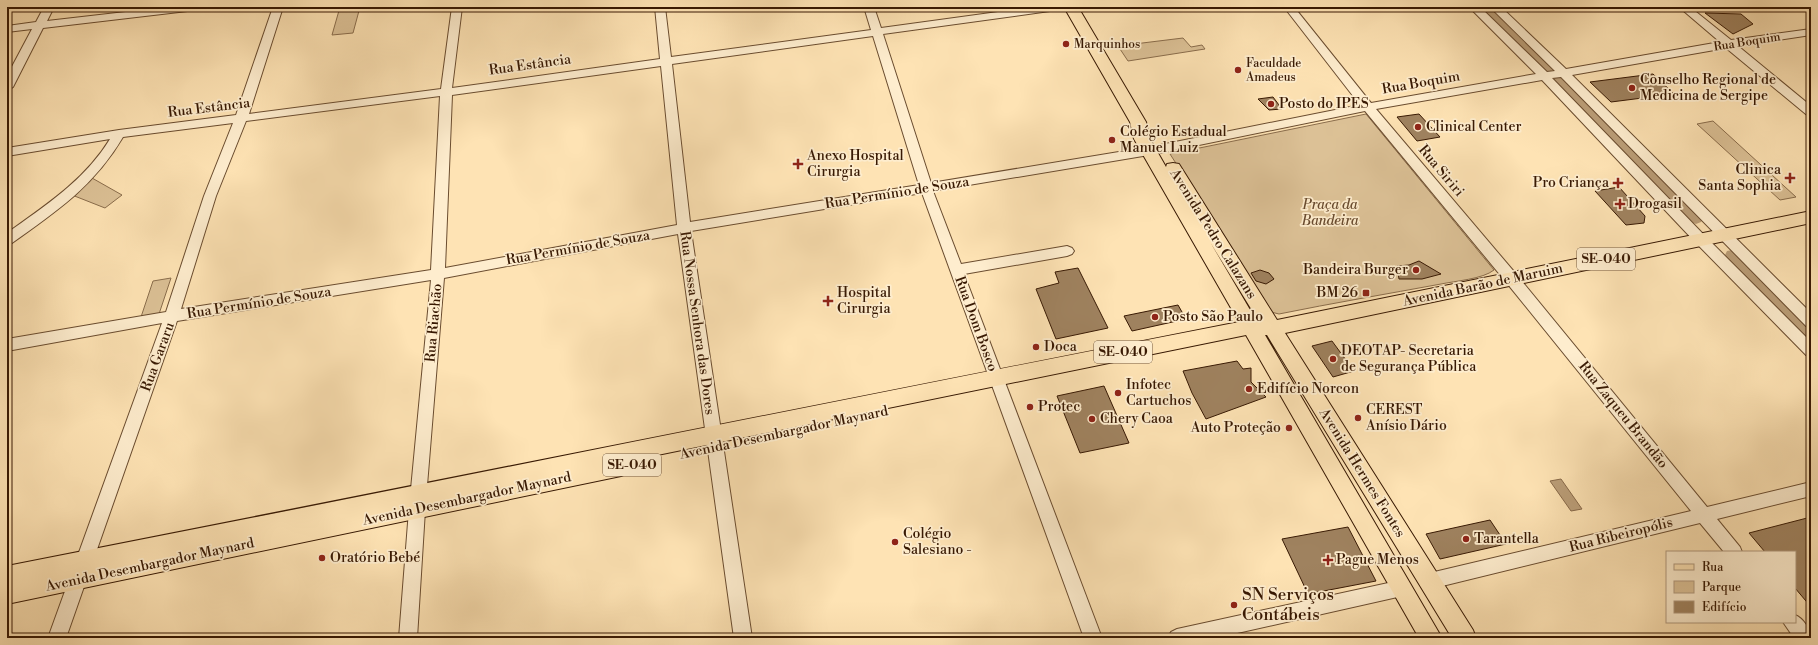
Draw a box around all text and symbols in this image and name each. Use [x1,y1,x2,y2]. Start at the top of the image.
street label: Rua Boquim [1712,29,1782,55]
place label: Marquinhos [1074,37,1140,52]
marker: Marquinhos [1061,39,1071,49]
street label: Rua Estância [488,50,573,80]
place label: Faculdade Amadeus [1245,56,1301,85]
marker: Faculdade Amadeus [1233,65,1243,75]
street label: Rua Boquim [1381,67,1461,99]
place label: Conselho Regional de Medicina de Sergipe [1640,71,1776,105]
marker: Conselho Regional de Medicina de Sergipe [1627,83,1637,93]
street label: Rua Estância [167,94,252,122]
place label: Posto do IPES [1279,95,1369,113]
marker: Posto do IPES [1266,99,1276,109]
place label: Clinical Center [1426,118,1522,136]
marker: Clinical Center [1413,122,1423,132]
place label: Colégio Estadual Manuel Luiz [1120,123,1227,157]
marker: Colégio Estadual Manuel Luiz [1107,135,1117,145]
street label: Rua Siriri [1414,141,1468,201]
place label: Anexo Hospital Cirurgia [806,147,904,181]
marker: Anexo Hospital Cirurgia [792,158,804,170]
place label: Clinica Santa Sophia [1698,161,1782,195]
street label: Avenida Pedro Calazans [1165,165,1260,302]
marker: Clinica Santa Sophia [1784,172,1796,184]
street label: Rua Permínio de Souza [824,173,971,213]
place label: Pro Criança [1533,174,1610,192]
marker: Pro Criança [1612,177,1624,189]
place label: Drogasil [1628,195,1682,213]
park label: Praça da Bandeira [1300,196,1359,230]
marker: Drogasil [1615,199,1625,209]
street label: Rua Permínio de Souza [505,226,652,270]
street label: Rua Nossa Senhora das Dores [675,230,719,416]
road number: SE-040 [1577,248,1635,270]
street label: Avenida Barão de Maruim [1400,259,1565,311]
place label: Bandeira Burger [1302,261,1408,279]
marker: Bandeira Burger [1411,265,1421,275]
street label: Rua Dom Bosco [950,274,1002,374]
street label: Rua Permínio de Souza [186,283,333,323]
street label: Rua Riachão [422,283,446,363]
place label: Hospital Cirurgia [837,284,891,318]
place label: BM 26 [1315,284,1359,302]
marker: BM 26 [1361,288,1371,298]
marker: Hospital Cirurgia [822,295,834,307]
place label: Posto São Paulo [1163,308,1263,326]
marker: Posto São Paulo [1150,312,1160,322]
street label: Rua Gararu [137,320,179,394]
place label: Doca [1044,338,1078,356]
road number: SE-040 [1094,341,1152,363]
marker: Doca [1031,342,1041,352]
place label: DEOTAP- Secretaria de Segurança Pública [1341,342,1477,376]
marker: DEOTAP- Secretaria de Segurança Pública [1328,354,1338,364]
street label: Rua Zaqueu Brandão [1574,358,1672,472]
place label: Infotec Cartuchos [1126,376,1191,410]
place label: Edifício Norcon [1257,380,1360,398]
marker: Edifício Norcon [1244,384,1254,394]
marker: Infotec Cartuchos [1113,388,1123,398]
place label: Protec [1038,398,1080,416]
place label: CEREST Anísio Dário [1365,401,1447,435]
street label: Avenida Desembargador Maynard [677,402,890,464]
marker: Protec [1025,402,1035,412]
street label: Avenida Hermes Fontes [1314,404,1409,541]
place label: Chery Caoa [1100,410,1174,428]
marker: CEREST Anísio Dário [1353,413,1363,423]
marker: Chery Caoa [1087,414,1097,424]
place label: Auto Proteção [1190,419,1281,437]
marker: Auto Proteção [1284,423,1294,433]
road number: SE-040 [603,454,661,476]
street label: Avenida Desembargador Maynard [360,468,573,530]
street label: Rua Ribeiropólis [1567,513,1675,557]
place label: Colégio Salesiano - [903,525,972,559]
place label: Tarantella [1474,530,1540,548]
street label: Avenida Desembargador Maynard [43,534,256,596]
marker: Tarantella [1461,534,1471,544]
marker: Colégio Salesiano - [890,537,900,547]
place label: Oratório Bebé [330,549,420,567]
place label: Pague Menos [1336,551,1419,569]
legend [1666,551,1796,623]
marker: Oratório Bebé [317,553,327,563]
marker: Pague Menos [1323,555,1333,565]
text: Rua [1702,560,1724,575]
text: Parque [1702,580,1741,595]
place label: SN Serviços Contábeis [1242,584,1334,626]
marker: SN Serviços Contábeis [1229,600,1239,610]
text: Edifício [1702,600,1747,615]

